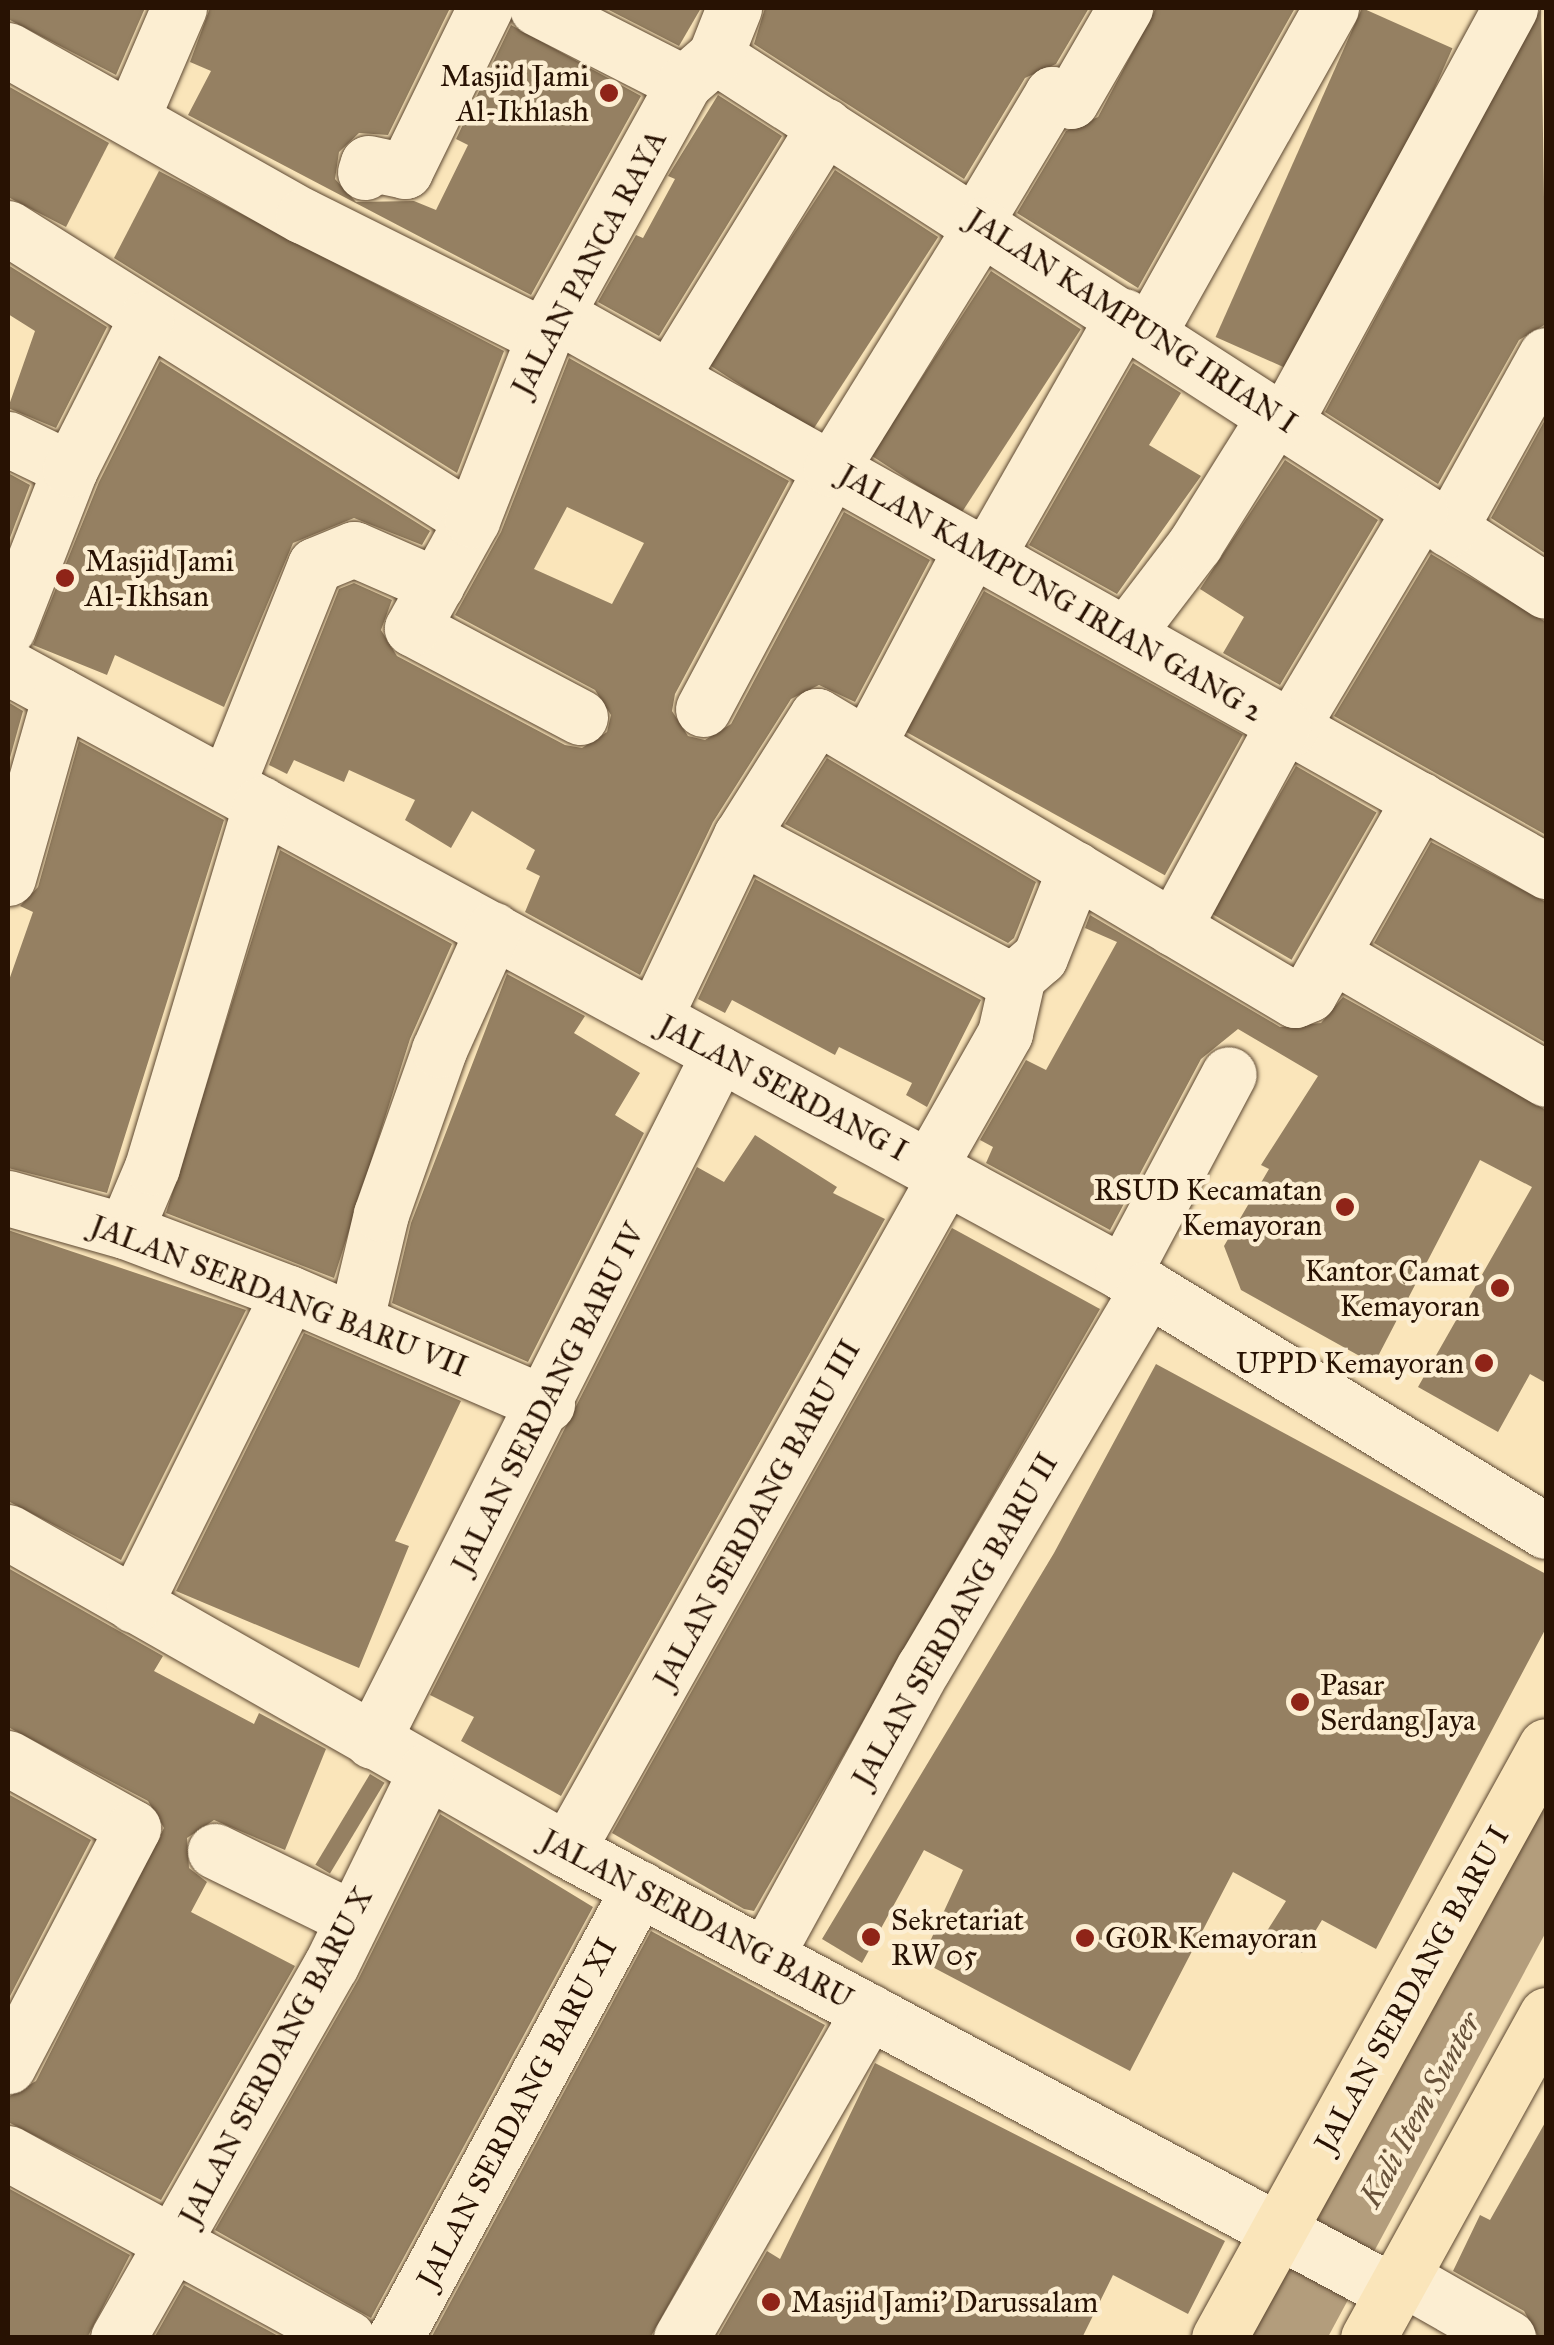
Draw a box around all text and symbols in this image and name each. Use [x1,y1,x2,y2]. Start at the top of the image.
place label: Masjid Jami Al-Ikhlash [440,58,589,128]
marker: Masjid Jami Al-Ikhlash [598,82,620,104]
street label: JALAN PANCA RAYA [504,124,674,402]
street label: JALAN KAMPUNG IRIAN I [960,201,1304,441]
street label: JALAN KAMPUNG IRIAN GANG 2 [833,457,1269,729]
place label: Masjid Jami Al-Ikhsan [85,543,234,614]
marker: Masjid Jami Al-Ikhsan [54,567,76,589]
street label: JALAN SERDANG I [652,1007,914,1169]
place label: RSUD Kecamatan Kemayoran [1094,1172,1322,1242]
marker: RSUD Kecamatan Kemayoran [1332,1194,1358,1220]
street label: JALAN SERDANG BARU VII [85,1207,473,1385]
street label: JALAN SERDANG BARU IV [444,1217,652,1579]
place label: Kantor Camat Kemayoran [1305,1253,1480,1324]
marker: Kantor Camat Kemayoran [1489,1277,1511,1299]
street label: JALAN SERDANG BARU III [646,1334,868,1694]
place label: UPPD Kemayoran [1236,1345,1464,1381]
marker: UPPD Kemayoran [1473,1352,1495,1374]
street label: JALAN SERDANG BARU II [844,1446,1066,1794]
place label: Pasar Serdang Jaya [1320,1667,1476,1738]
marker: Pasar Serdang Jaya [1289,1691,1311,1713]
street label: JALAN SERDANG BARU I [1307,1820,1517,2158]
street label: JALAN SERDANG BARU [535,1821,859,2017]
street label: JALAN SERDANG BARU X [172,1881,380,2231]
place label: Sekretariat RW 05 [891,1902,1024,1972]
place label: GOR Kemayoran [1105,1920,1317,1956]
marker: Sekretariat RW 05 [860,1926,882,1948]
marker: GOR Kemayoran [1074,1927,1096,1949]
street label: JALAN SERDANG BARU XI [409,1932,625,2294]
water label: Kali Item Sunter [1352,2006,1490,2214]
place label: Masjid Jami' Darussalam [791,2284,1098,2320]
marker: Masjid Jami' Darussalam [760,2291,782,2313]

